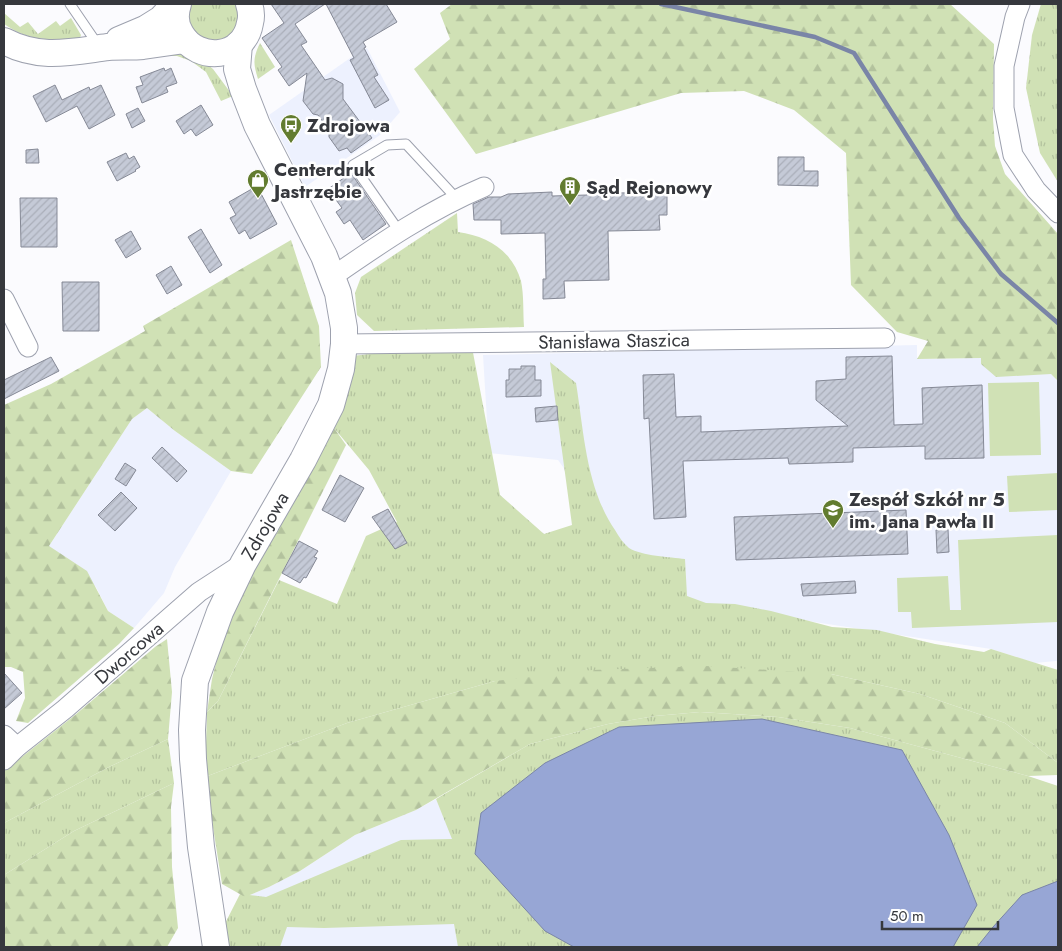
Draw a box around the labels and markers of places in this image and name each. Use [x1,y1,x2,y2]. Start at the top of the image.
place label: Zdrojowa [307,112,390,139]
bus stop icon: Zdrojowa [279,113,303,144]
place label: Centerdruk Jastrzębie [270,156,375,205]
shop icon: Centerdruk Jastrzębie [246,168,270,199]
place label: Sąd Rejonowy [586,174,713,201]
building icon: Sąd Rejonowy [558,175,582,206]
place label: Zespół Szkół nr 5 im. Jana Pawła II [849,486,1005,535]
school or university icon: Zespół Szkół nr 5 im. Jana Pawła II [821,498,845,529]

